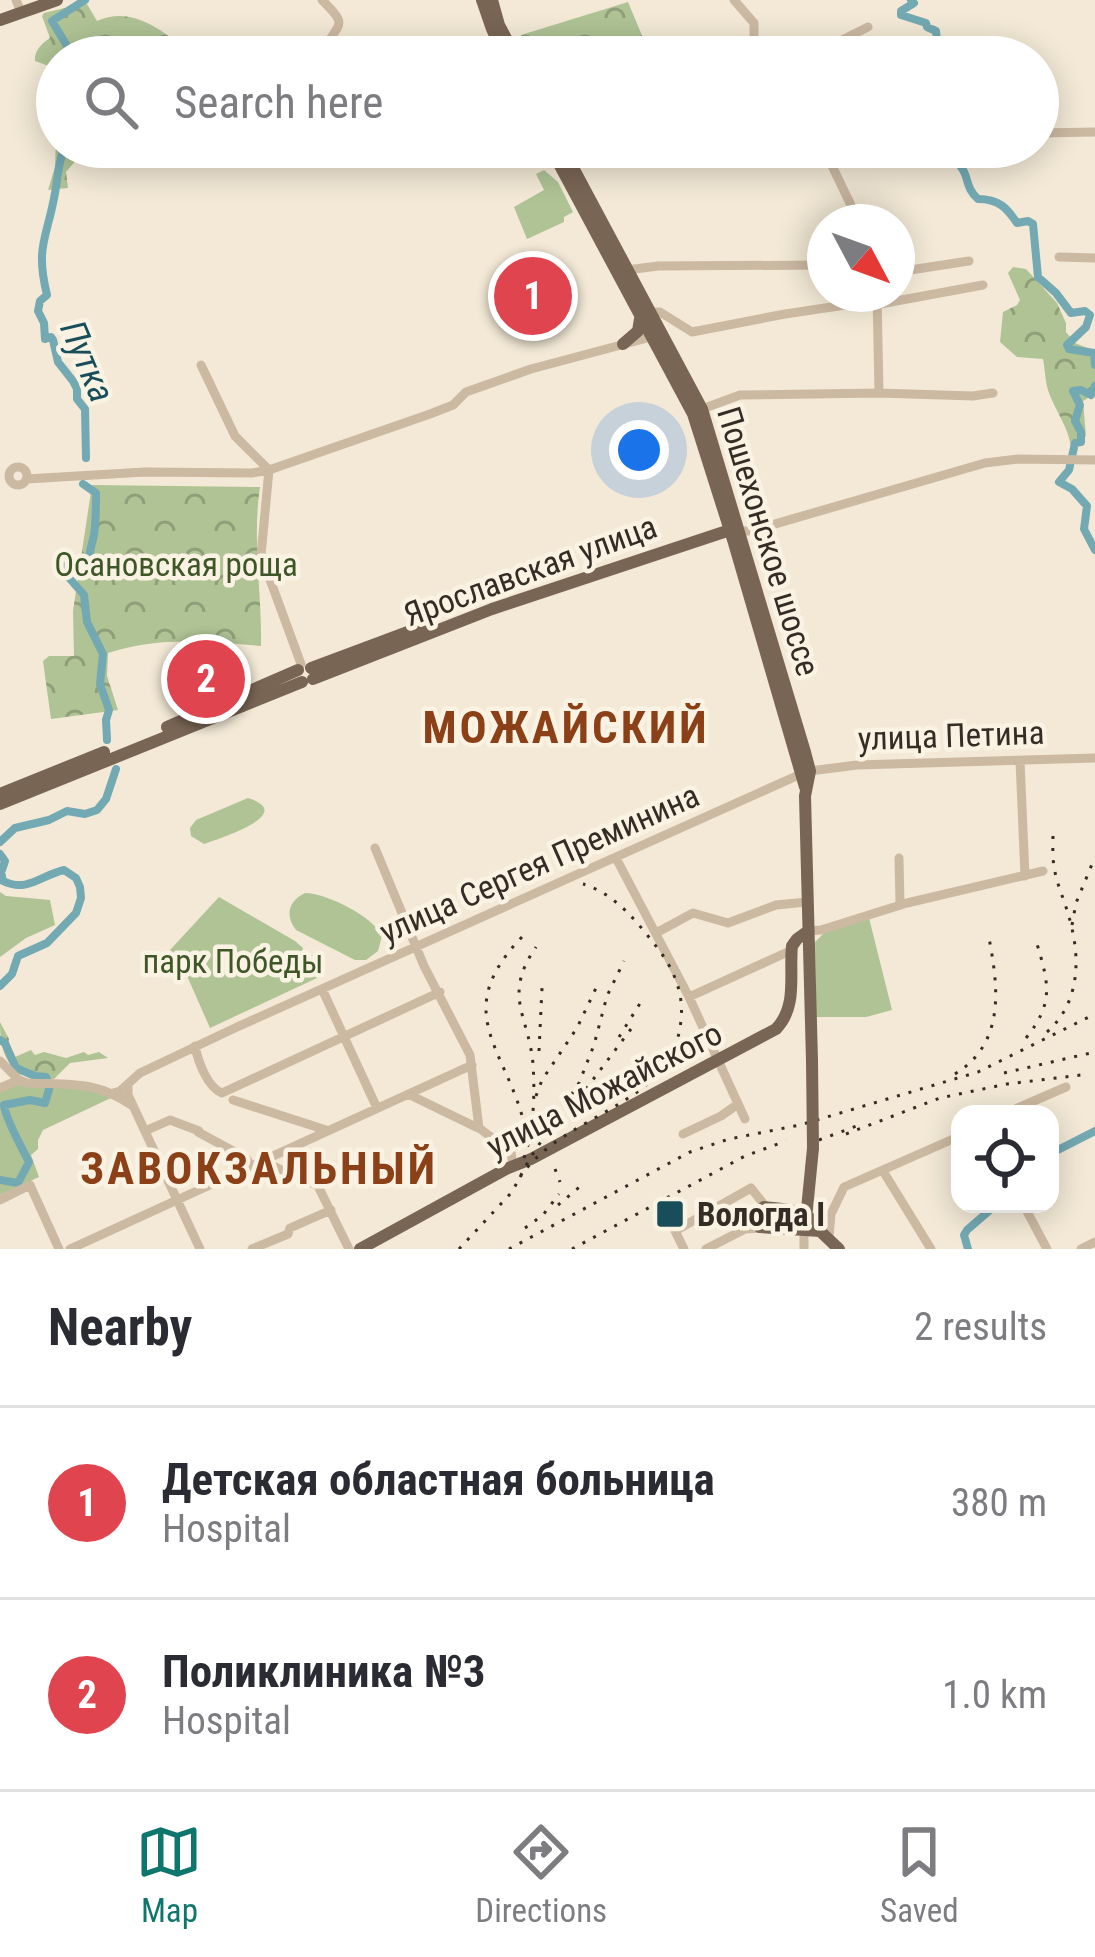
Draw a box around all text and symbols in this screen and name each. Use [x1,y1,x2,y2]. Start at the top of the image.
search box [36,36,1059,168]
icon: search [78,69,144,135]
text: Search here [174,76,383,129]
north arrow [807,204,915,312]
pin: 1 [494,251,572,341]
water label: Путка [51,314,123,409]
street label: Пошехонское шоссе [709,402,828,680]
your location [609,420,669,480]
street label: Ярославская улица [398,507,662,634]
park label: Осановская роща [54,545,298,584]
pin: 2 [167,634,245,724]
district label: МОЖАЙСКИЙ [422,701,710,754]
street label: улица Петина [857,713,1045,758]
street label: улица Сергея Преминина [374,775,705,951]
park label: парк Победы [143,942,323,981]
street label: улица Можайского [480,1013,728,1166]
map controls [951,1105,1059,1213]
button: locate [951,1105,1059,1213]
district label: ЗАВОКЗАЛЬНЫЙ [80,1142,438,1195]
place label: Вологда I [697,1195,825,1234]
marker: Вологда I [654,1198,686,1230]
text: Nearby [48,1298,192,1357]
text: 2 results [914,1304,1047,1350]
text: Детская областная больница [162,1453,715,1506]
text: 1 [77,1480,97,1526]
text: 380 m [951,1480,1047,1526]
text: Hospital [162,1506,291,1552]
text: Поликлиника №3 [162,1645,486,1698]
text: 2 [77,1672,97,1718]
text: 1.0 km [942,1672,1047,1718]
text: Hospital [162,1698,291,1744]
tab: Map [136,1819,202,1930]
tab: Directions [475,1819,607,1930]
tab: Saved [880,1819,959,1930]

